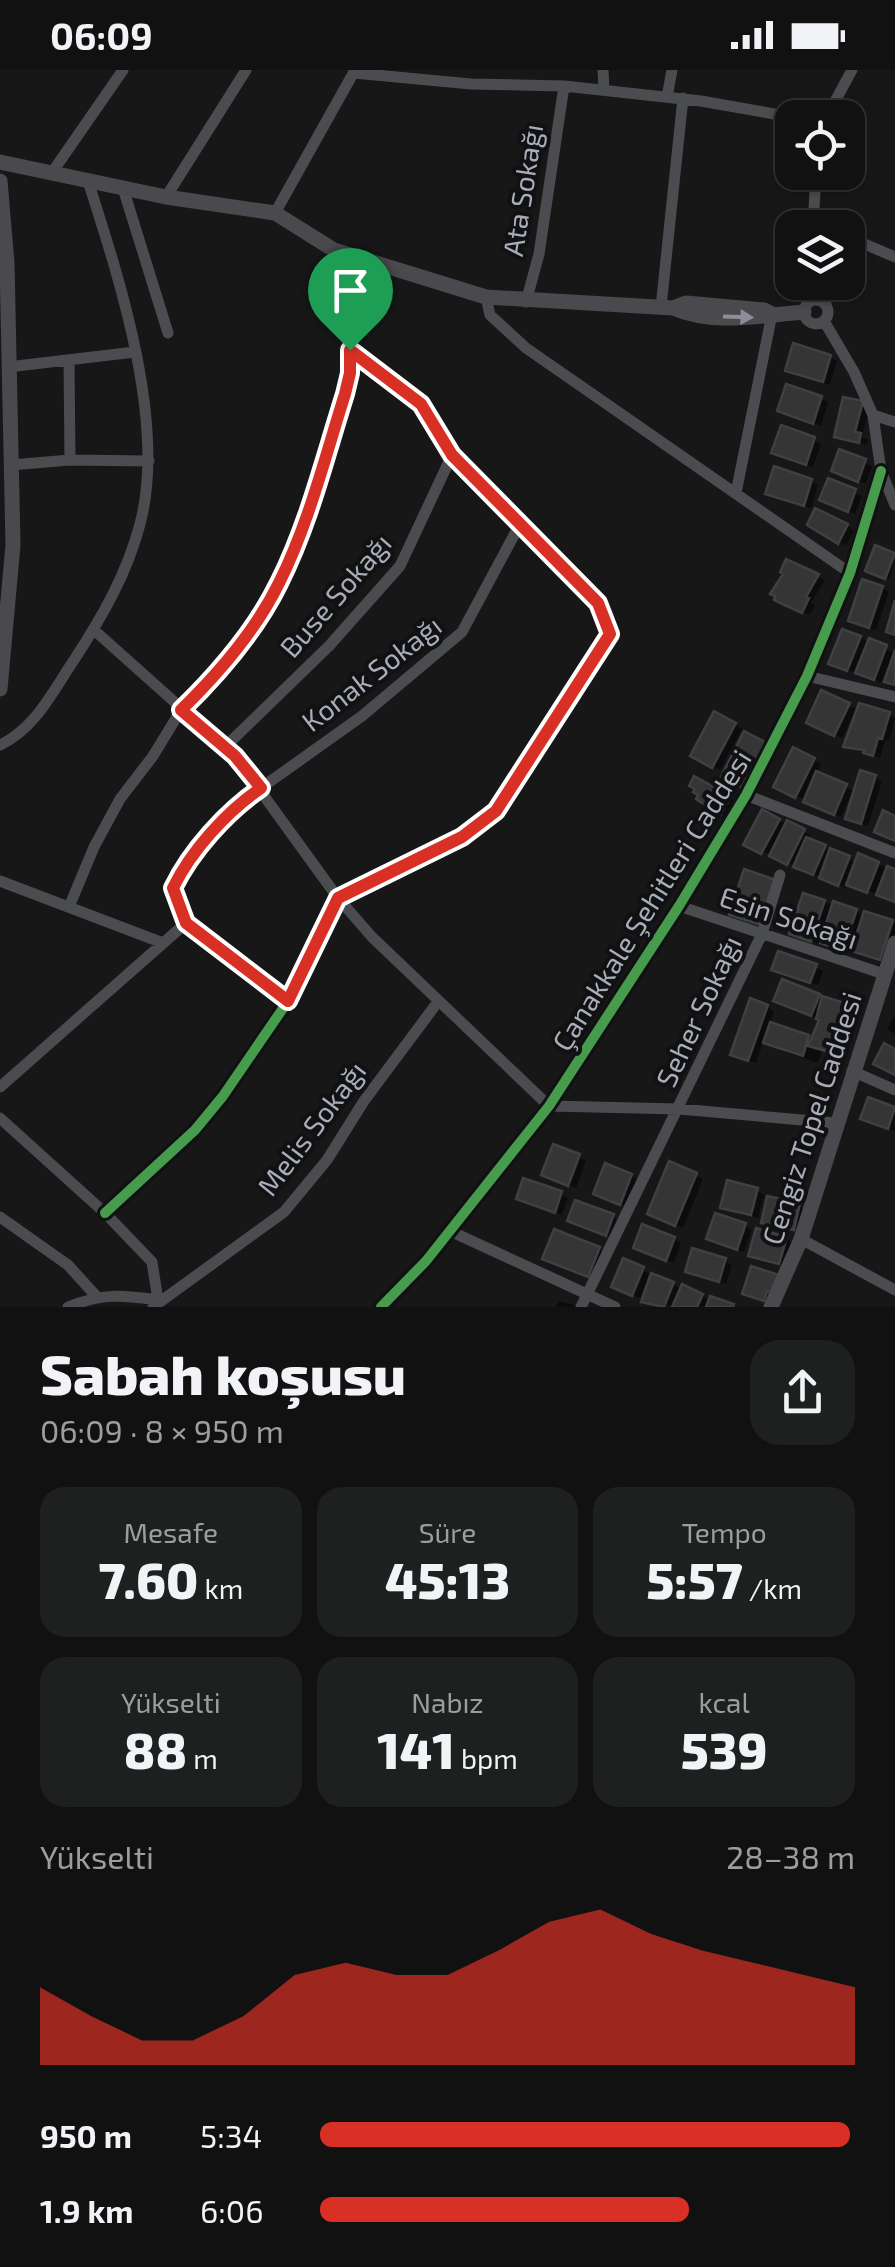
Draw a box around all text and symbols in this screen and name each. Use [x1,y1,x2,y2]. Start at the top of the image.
text: 06:09 [50,12,153,58]
map controls [775,100,865,300]
button: locate [775,100,865,190]
street label: Ata Sokağı [495,122,549,258]
button: layers [775,210,865,300]
pin [308,248,393,351]
icon: arrive [323,263,378,318]
one-way arrow [722,309,754,325]
street label: Buse Sokağı [272,526,398,664]
street label: Konak Sokağı [294,608,448,738]
street label: Çanakkale Şehitleri Caddesi [544,743,759,1057]
street label: Esin Sokağı [716,879,862,955]
street label: Seher Sokağı [648,930,748,1092]
street label: Cengiz Topel Caddesi [754,987,868,1249]
street label: Melis Sokağı [250,1054,372,1202]
text: Sabah koşusu [40,1340,406,1406]
button: share [750,1340,855,1445]
text: 06:09 · 8 × 950 m [40,1411,284,1449]
text: Mesafe [124,1515,218,1549]
text: Süre [419,1515,476,1549]
text: Tempo [682,1515,767,1549]
text: 7.60 [98,1549,198,1609]
text: 45:13 [385,1549,510,1609]
text: 5:57 [646,1549,743,1609]
text: km [198,1571,243,1605]
text: /km [743,1571,802,1605]
text: Yükselti [121,1685,221,1719]
text: Nabız [411,1685,484,1719]
text: kcal [699,1685,750,1719]
text: 88 [124,1719,187,1779]
text: 141 [377,1719,455,1779]
text: 539 [681,1719,768,1779]
text: m [187,1741,218,1775]
text: bpm [455,1741,518,1775]
text: Yükselti [40,1837,154,1875]
text: 28–38 m [726,1837,855,1875]
text: 950 m [40,2116,132,2154]
text: 5:34 [200,2116,262,2154]
text: 1.9 km [40,2191,134,2229]
text: 6:06 [200,2191,263,2229]

